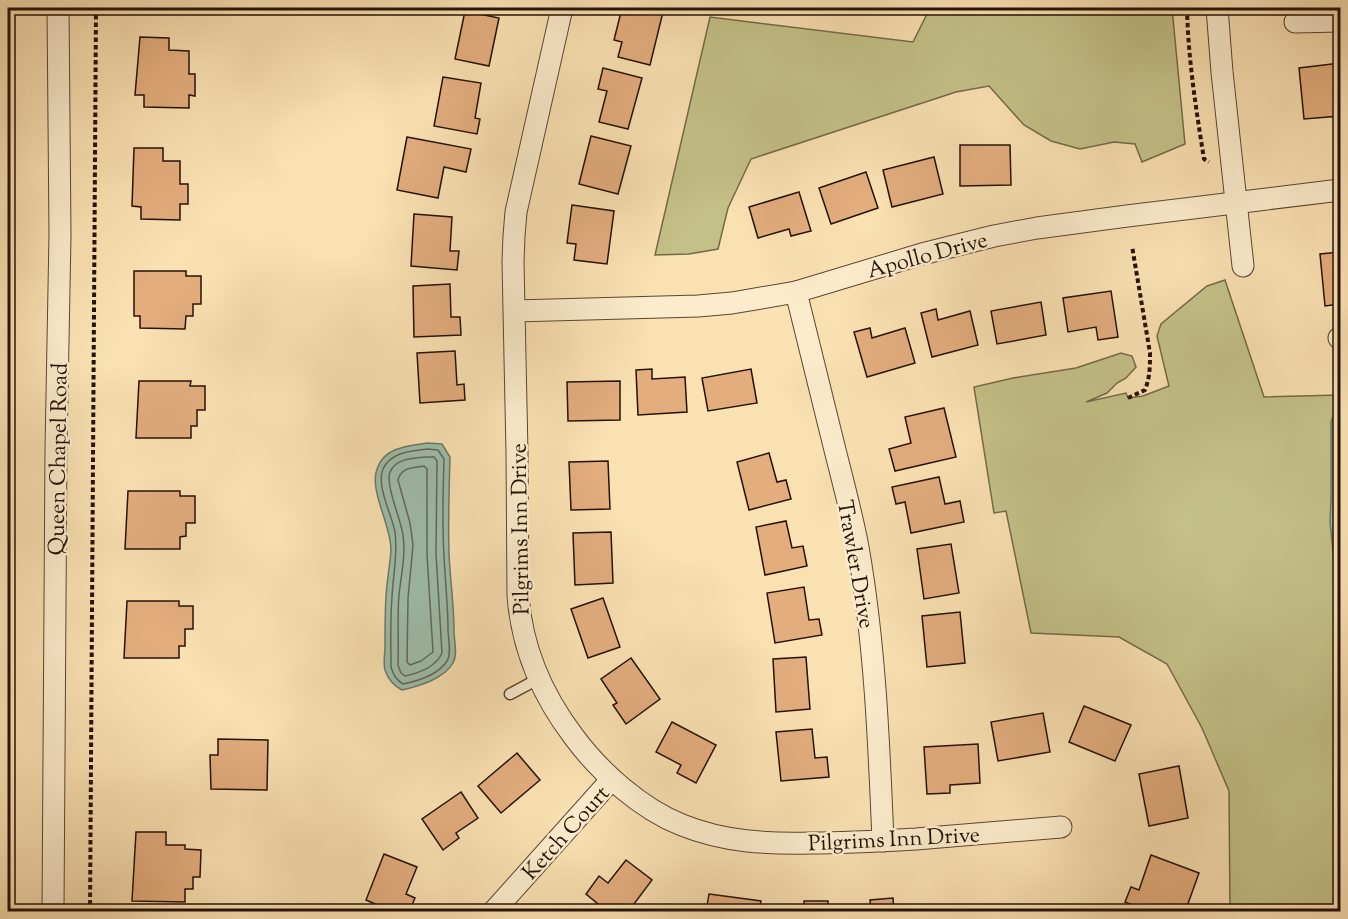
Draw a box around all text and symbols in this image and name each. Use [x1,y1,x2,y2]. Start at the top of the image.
street label: Apollo Drive [864,225,992,288]
street label: Queen Chapel Road [42,363,78,556]
street label: Pilgrims Inn Drive [505,443,539,615]
street label: Trawler Drive [827,498,881,631]
street label: Ketch Court [516,779,619,888]
street label: Pilgrims Inn Drive [807,821,981,861]

